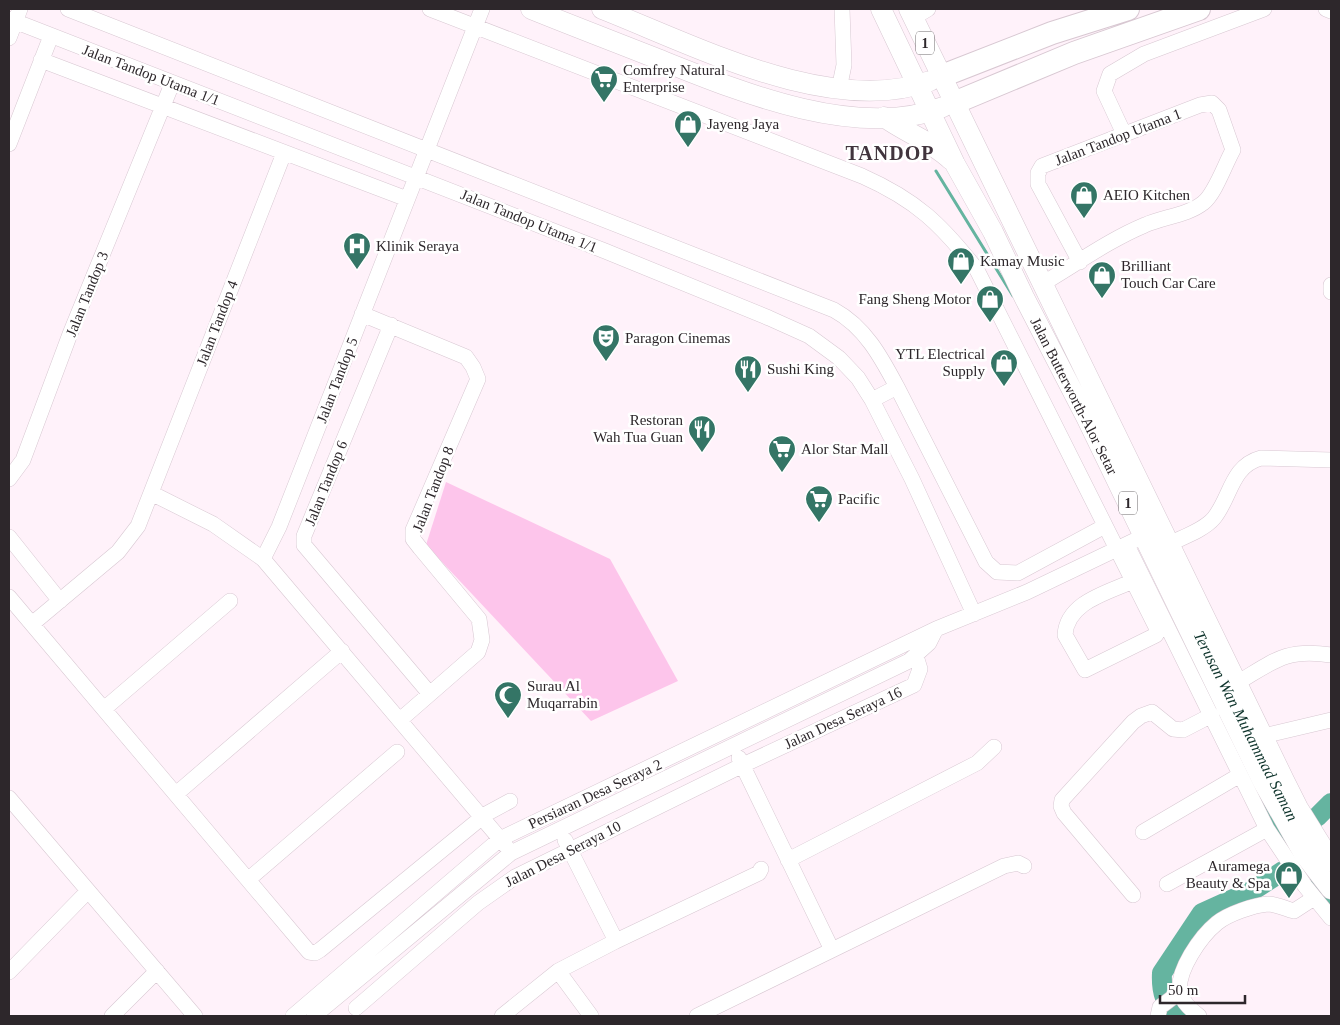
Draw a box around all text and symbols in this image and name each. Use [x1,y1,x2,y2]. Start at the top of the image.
road number: 1 [916,32,934,54]
street label: Jalan Tandop Utama 1/1 [80,41,222,109]
place label: Comfrey Natural Enterprise [623,62,725,95]
supermarket icon: Comfrey Natural Enterprise [589,64,619,103]
street label: Jalan Tandop Utama 1 [1053,106,1183,168]
shop icon: Jayeng Jaya [673,109,703,148]
place label: Jayeng Jaya [707,116,779,132]
district label: TANDOP [846,142,934,164]
shop icon: AEIO Kitchen [1069,180,1099,219]
street label: Jalan Tandop Utama 1/1 [458,186,600,256]
place label: AEIO Kitchen [1103,187,1191,203]
hospital icon: Klinik Seraya [342,231,372,270]
place label: Klinik Seraya [376,238,459,254]
shop icon: Kamay Music [946,246,976,285]
street label: Jalan Tandop 3 [63,249,111,339]
place label: Kamay Music [980,253,1065,269]
place label: Brilliant Touch Car Care [1121,258,1216,291]
shop icon: Brilliant Touch Car Care [1087,260,1117,299]
street label: Jalan Tandop 4 [193,278,241,368]
shop icon: Fang Sheng Motor [975,284,1005,323]
place label: Fang Sheng Motor [859,291,971,307]
street label: Jalan Butterworth-Alor Setar [1027,315,1121,477]
theatre icon: Paragon Cinemas [591,323,621,362]
place label: Paragon Cinemas [625,330,731,346]
street label: Jalan Tandop 5 [313,335,361,425]
place label: YTL Electrical Supply [895,346,985,379]
shop icon: YTL Electrical Supply [989,348,1019,387]
restaurant icon: Sushi King [733,354,763,393]
place label: Sushi King [767,361,835,377]
place label: Restoran Wah Tua Guan [593,412,683,445]
restaurant icon: Restoran Wah Tua Guan [687,414,717,453]
supermarket icon: Alor Star Mall [767,434,797,473]
street label: Jalan Tandop 6 [302,438,351,528]
place label: Alor Star Mall [801,441,889,457]
street label: Jalan Tandop 8 [409,444,457,534]
supermarket icon: Pacific [804,484,834,523]
place label: Pacific [838,491,880,507]
road number: 1 [1119,492,1137,514]
water label: Terusan Wan Muhammad Saman [1191,628,1301,824]
place label: Surau Al Muqarrabin [527,678,598,711]
mosque icon: Surau Al Muqarrabin [493,680,523,719]
street label: Jalan Desa Seraya 16 [782,684,905,752]
street label: Persiaran Desa Seraya 2 [526,756,664,832]
street label: Jalan Desa Seraya 10 [502,818,624,890]
place label: Auramega Beauty & Spa [1186,858,1270,891]
shop icon: Auramega Beauty & Spa [1274,860,1304,899]
scale bar [1160,972,1245,1004]
text: 50 m [1168,982,1199,998]

